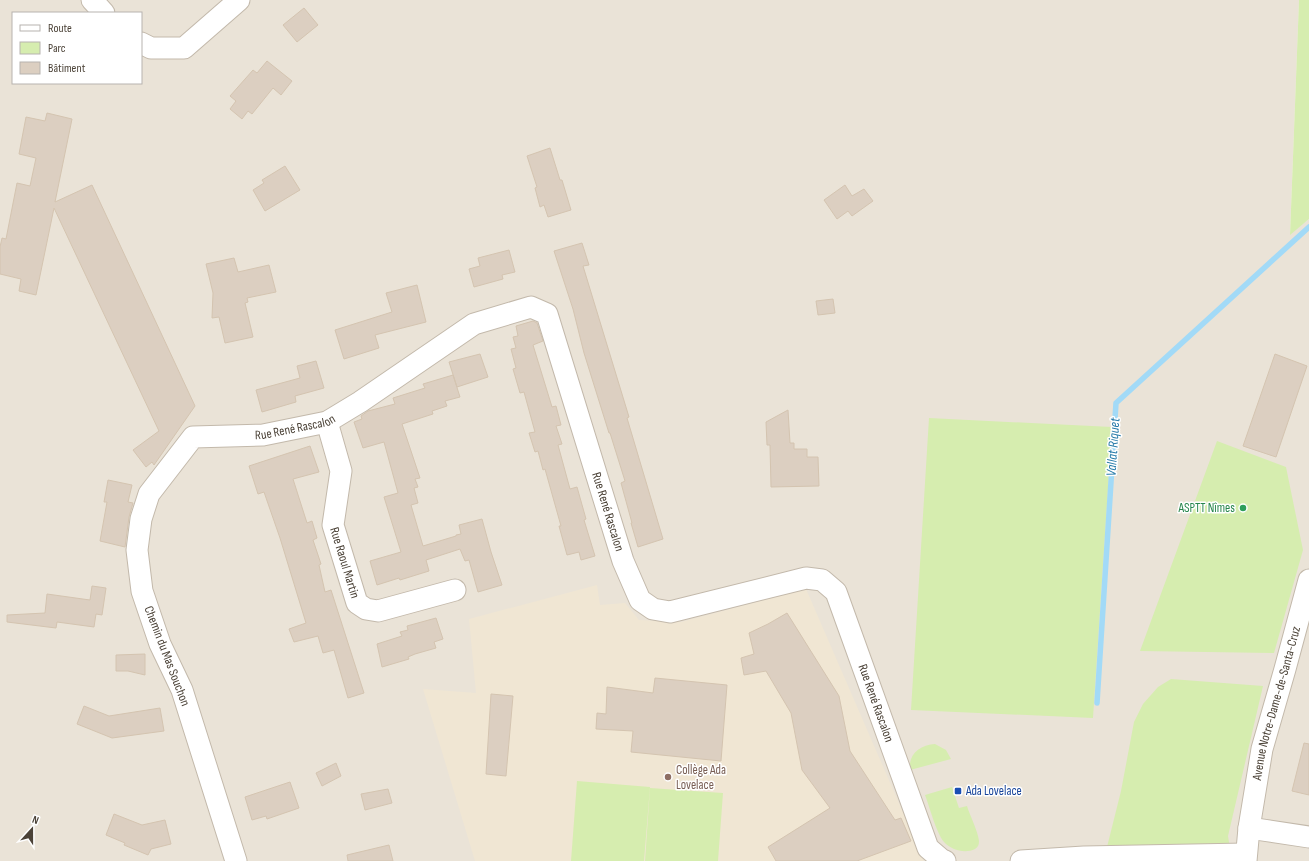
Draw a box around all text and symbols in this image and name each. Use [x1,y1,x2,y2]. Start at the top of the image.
legend [12,12,142,84]
text: Route [48,21,72,36]
text: Parc [48,41,66,56]
text: Bâtiment [48,61,86,76]
street label: Rue René Rascalon [255,411,338,443]
water label: Vallat Riquet [1102,416,1124,477]
street label: Rue René Rascalon [588,470,628,553]
place label: ASPTT Nîmes [1177,500,1235,516]
marker: ASPTT Nîmes [1238,503,1248,513]
street label: Rue Raoul Martin [326,525,363,600]
street label: Chemin du Mas Souchon [141,604,193,708]
street label: Avenue Notre-Dame-de-Santa-Cruz [1249,624,1304,782]
street label: Rue René Rascalon [855,662,897,744]
place label: Collège Ada Lovelace [676,762,726,793]
marker: Collège Ada Lovelace [663,772,673,782]
place label: Ada Lovelace [965,783,1022,799]
marker: Ada Lovelace [953,786,963,796]
north arrow [12,809,52,849]
text: N [30,813,41,827]

